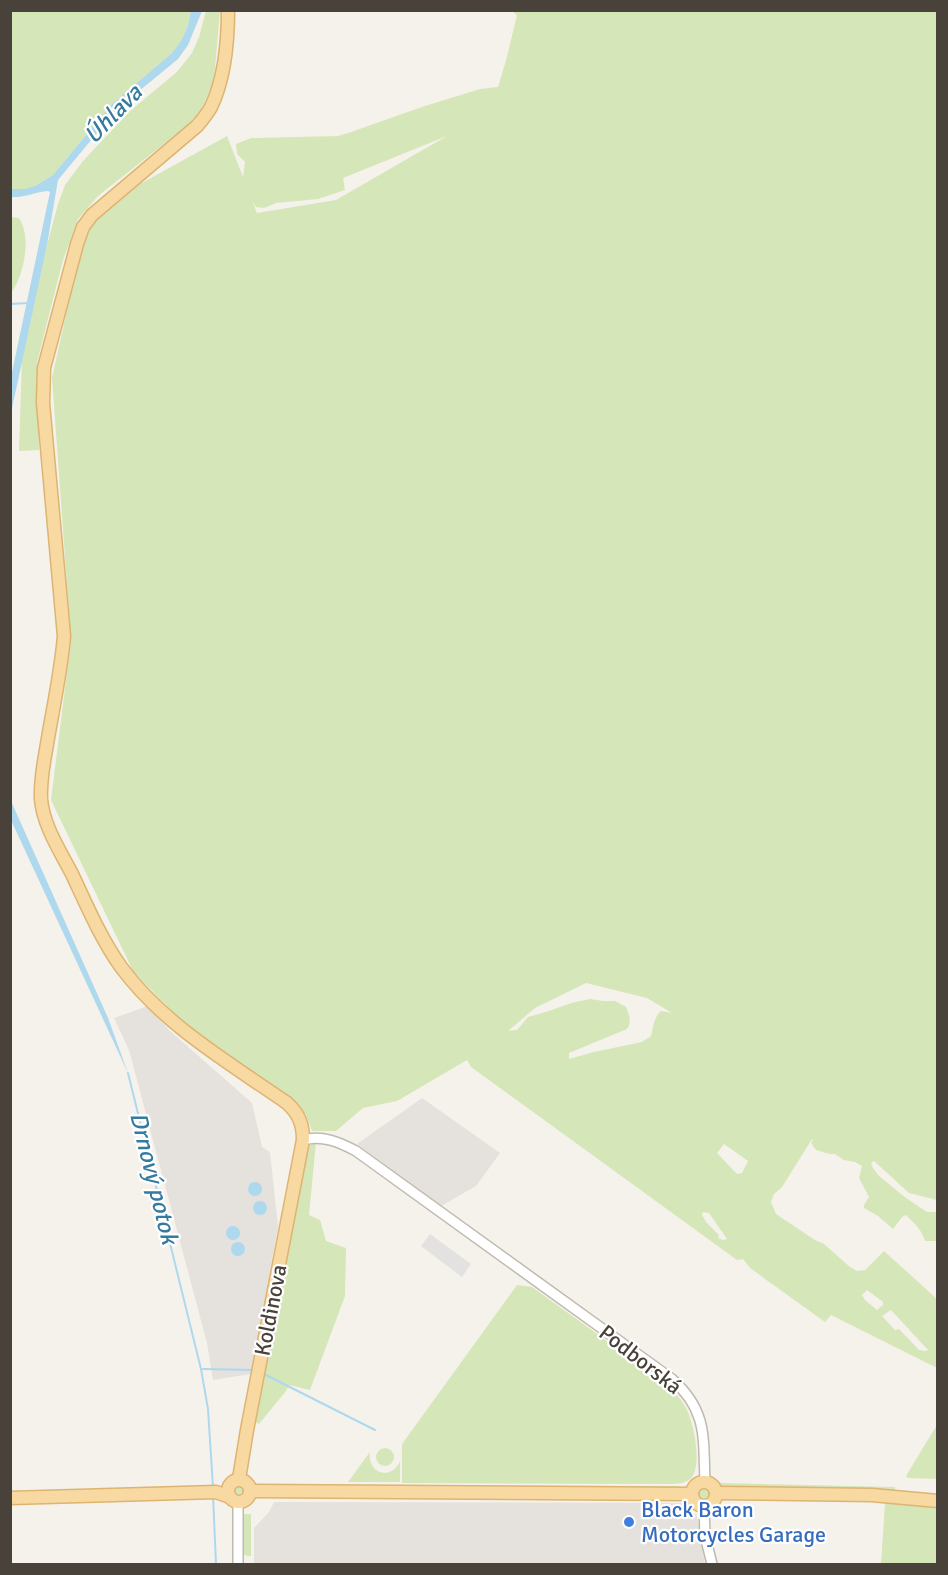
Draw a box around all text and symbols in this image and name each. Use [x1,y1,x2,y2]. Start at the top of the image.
water label: Úhlava [78,77,149,150]
water label: Drnový potok [123,1109,185,1249]
street label: Koldinova [248,1262,293,1358]
street label: Podborská [594,1319,688,1400]
place label: Black Baron Motorcycles Garage [641,1496,826,1548]
marker: Black Baron Motorcycles Garage [622,1515,636,1529]

